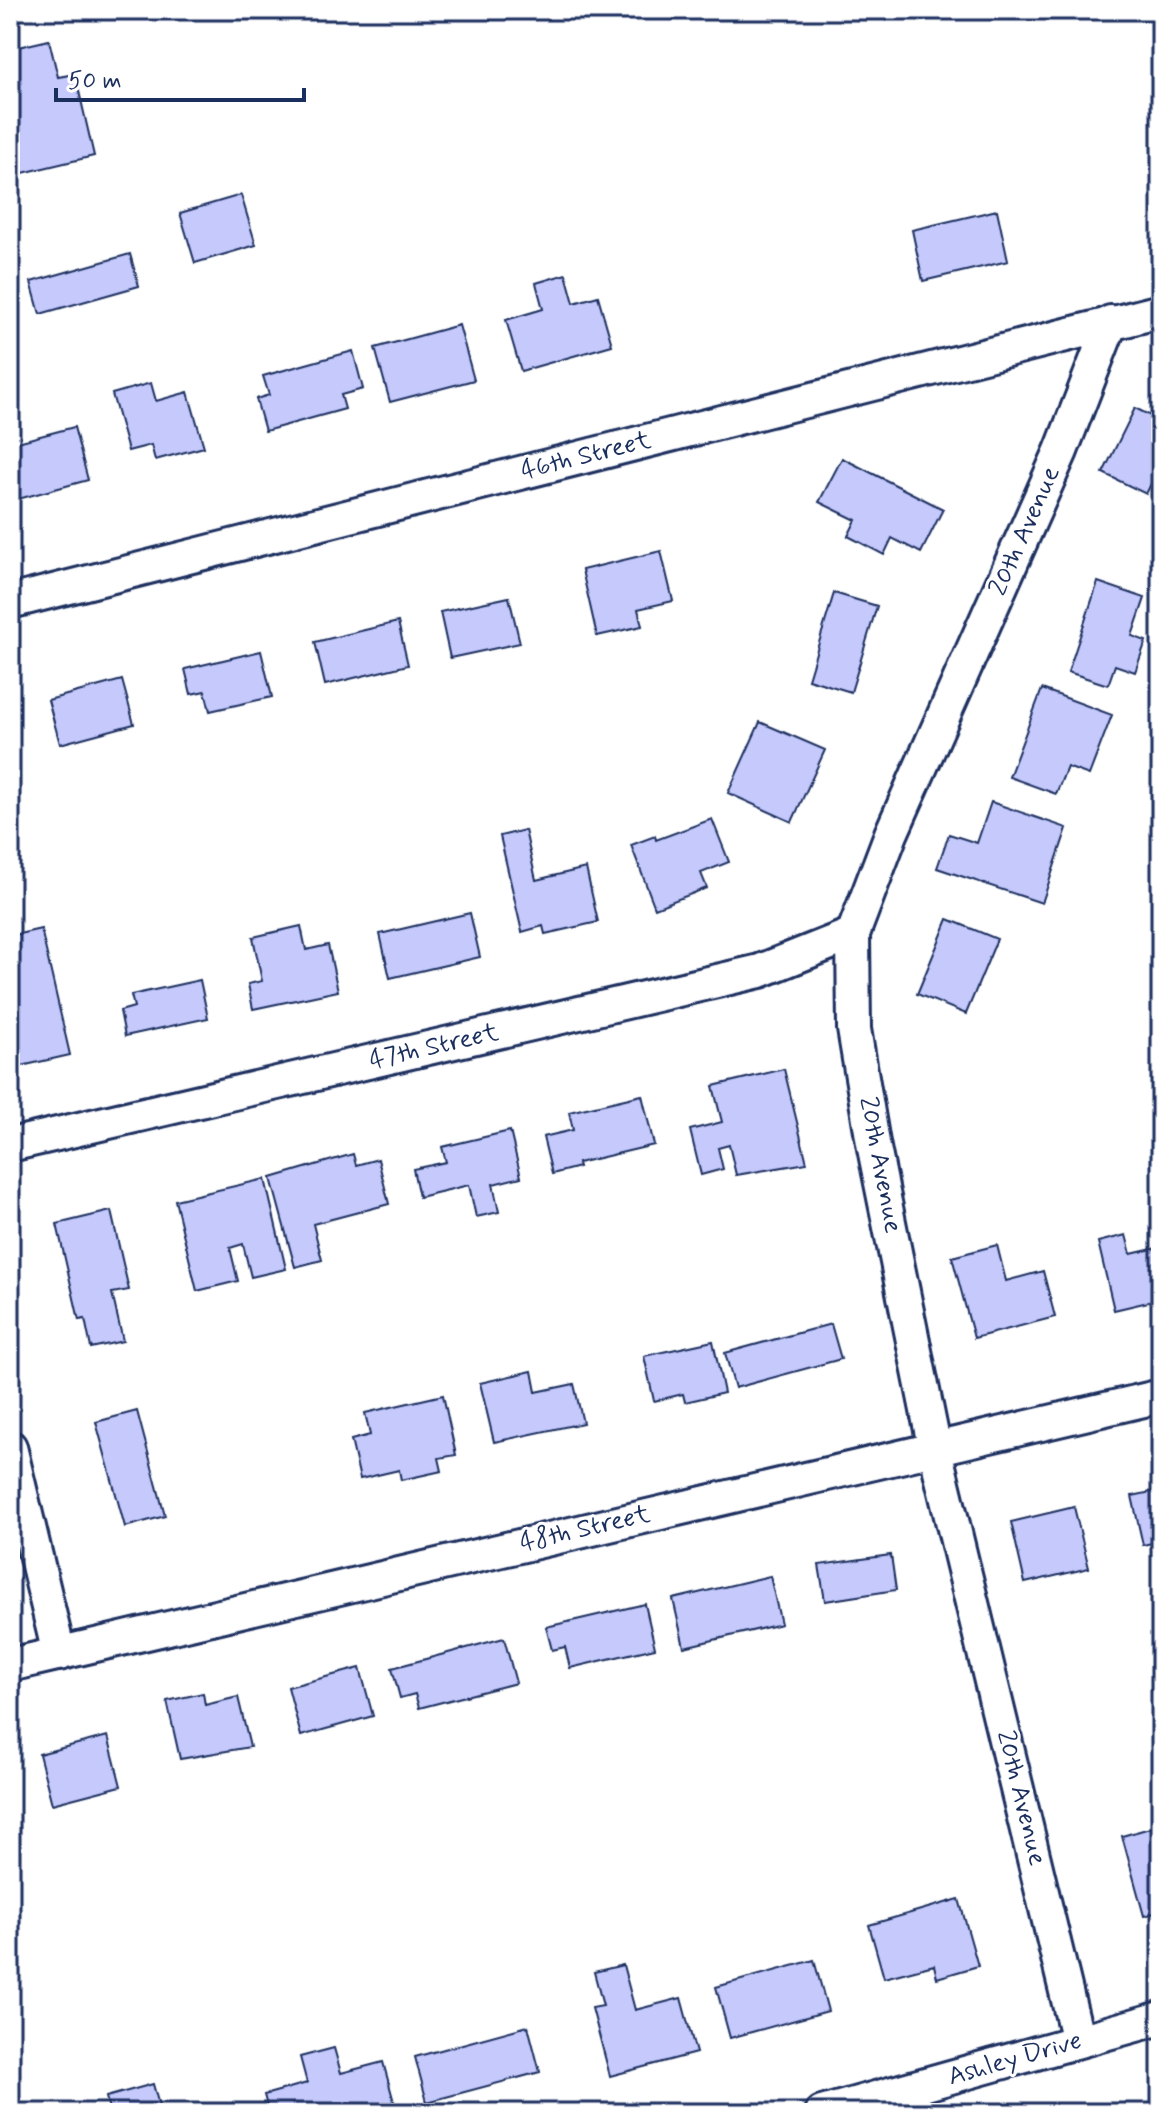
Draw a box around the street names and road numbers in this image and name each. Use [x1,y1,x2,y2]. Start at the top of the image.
street label: 46th Street [517,423,655,489]
street label: 20th Avenue [981,461,1069,601]
street label: 47th Street [366,1016,502,1078]
street label: 20th Avenue [850,1094,910,1236]
street label: 48th Street [516,1498,654,1560]
street label: 20th Avenue [988,1727,1054,1869]
street label: Ashley Drive [944,2024,1086,2094]

